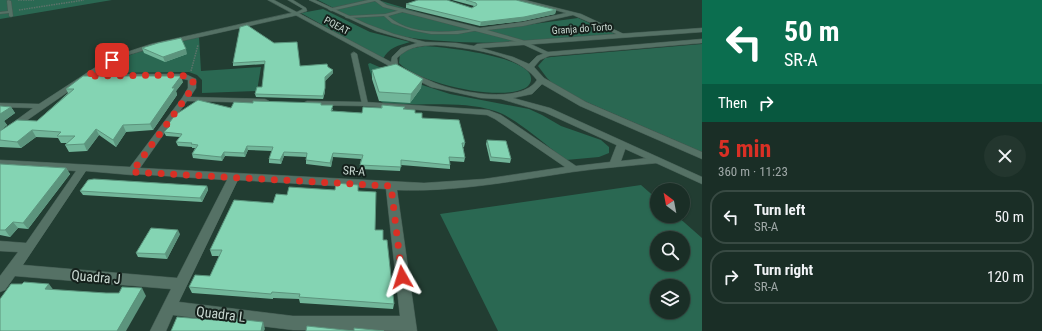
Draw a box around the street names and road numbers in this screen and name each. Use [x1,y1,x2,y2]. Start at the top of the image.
street label: PQEAT [322,14,351,37]
street label: Granja do Torto [551,21,613,36]
street label: SR-A [342,163,366,179]
street label: Quadra J [71,267,121,287]
street label: Quadra L [196,303,247,325]

